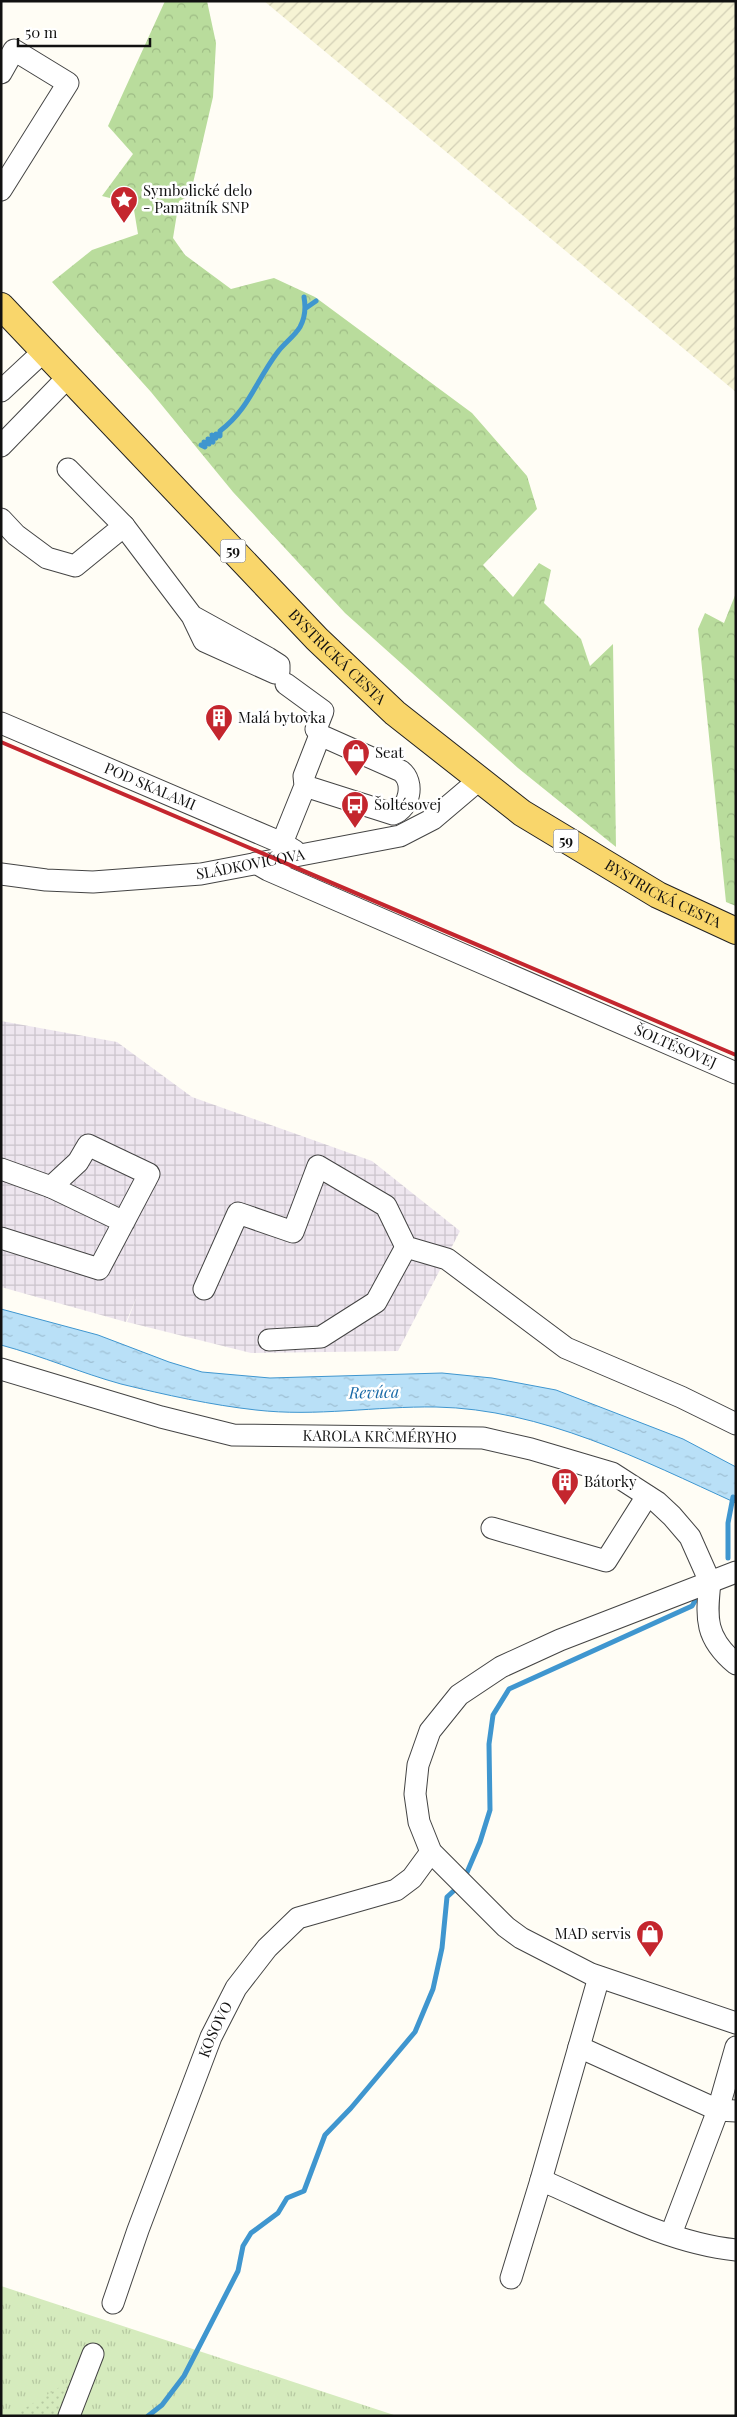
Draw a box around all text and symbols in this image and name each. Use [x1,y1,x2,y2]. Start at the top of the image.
scale bar [18,15,150,47]
text: 50 m [25,22,58,42]
place label: Symbolické delo - Pamätník SNP [143,180,252,217]
place icon: Symbolické delo - Pamätník SNP [109,185,139,224]
road number: 59 [220,540,246,562]
street label: BYSTRICKÁ CESTA [285,604,391,709]
building icon: Malá bytovka [204,703,234,742]
place label: Malá bytovka [238,707,326,727]
shop icon: Seat [341,738,371,777]
place label: Seat [375,742,404,762]
street label: POD SKALAMI [102,757,199,814]
bus stop icon: Šoltésovej [340,790,370,829]
place label: Šoltésovej [374,794,441,814]
road number: 59 [554,829,578,852]
street label: SLÁDKOVIČOVA [195,843,307,883]
street label: BYSTRICKÁ CESTA [601,854,725,932]
street label: ŠOLTÉSOVEJ [632,1019,720,1073]
water label: Revúca [348,1381,399,1402]
street label: KAROLA KRČMÉRYHO [303,1425,457,1447]
building icon: Bátorky [550,1467,580,1506]
place label: Bátorky [584,1471,637,1491]
shop icon: MAD servis [635,1919,665,1958]
place label: MAD servis [555,1923,631,1943]
street label: KOSOVO [193,1998,236,2060]

